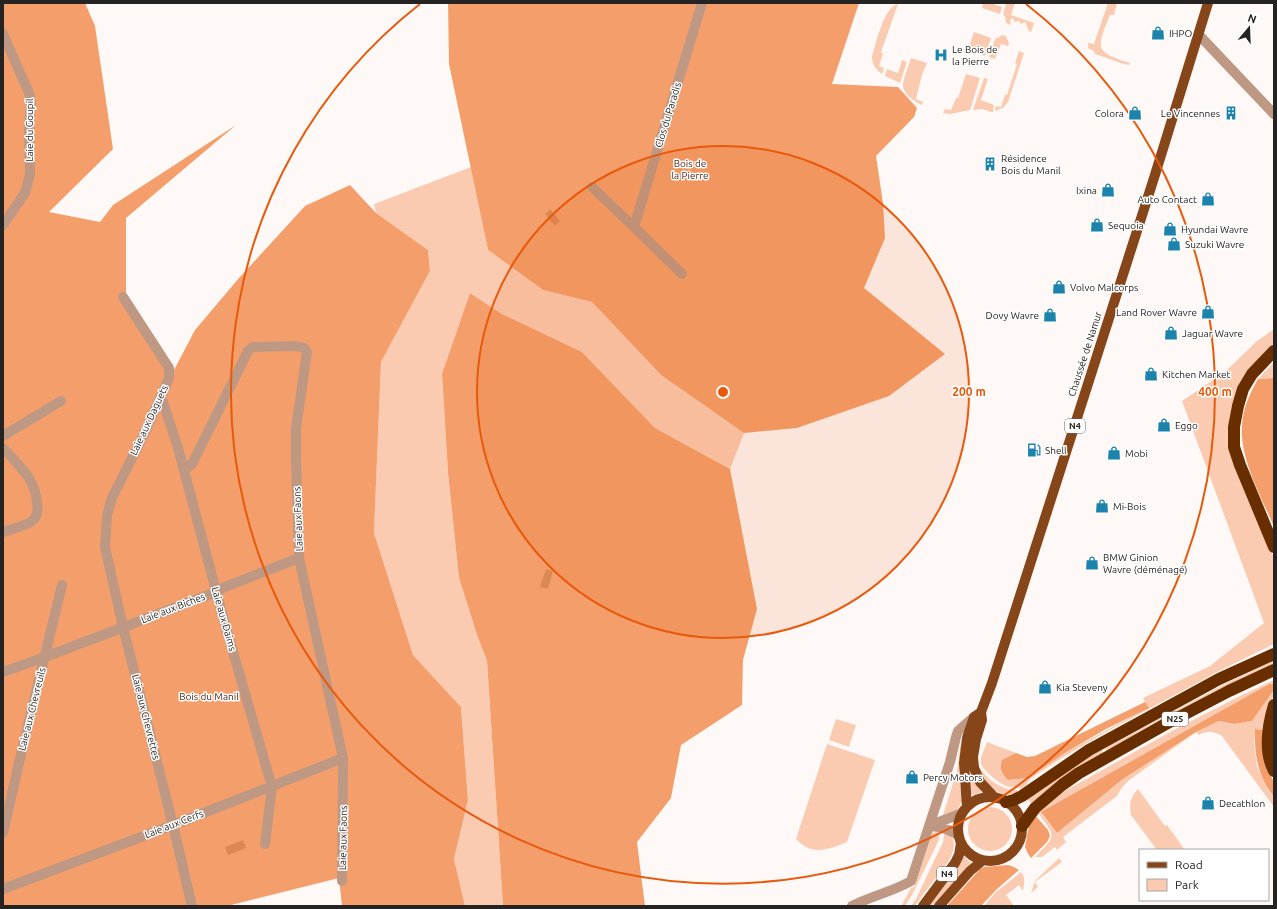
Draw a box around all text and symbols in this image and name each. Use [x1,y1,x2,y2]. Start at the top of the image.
north arrow [1229,8,1269,48]
text: N [1246,12,1258,26]
shop icon: IHPO [1150,25,1166,41]
place label: IHPO [1169,28,1193,39]
place label: Le Bois de la Pierre [952,44,998,67]
hospital icon: Le Bois de la Pierre [933,47,949,63]
street label: Clos du Paradis [653,81,683,149]
street label: Laie du Goupil [24,98,35,162]
shop icon: Colora [1127,105,1143,121]
building icon: Le Vincennes [1223,105,1239,121]
place label: Colora [1095,108,1124,119]
place label: Le Vincennes [1161,108,1220,119]
place label: Résidence Bois du Manil [1001,153,1061,176]
building icon: Résidence Bois du Manil [982,156,998,172]
park label: Bois de la Pierre [671,158,709,181]
shop icon: Ixina [1100,182,1116,198]
place label: Ixina [1076,185,1097,196]
shop icon: Auto Contact [1200,191,1216,207]
place label: Auto Contact [1137,194,1197,205]
shop icon: Sequoia [1089,217,1105,233]
place label: Sequoia [1108,220,1144,231]
shop icon: Hyundai Wavre [1162,221,1178,237]
place label: Hyundai Wavre [1181,224,1248,235]
shop icon: Suzuki Wavre [1166,236,1182,252]
place label: Suzuki Wavre [1185,239,1244,250]
shop icon: Volvo Malcorps [1051,279,1067,295]
place label: Volvo Malcorps [1070,282,1138,293]
shop icon: Land Rover Wavre [1200,304,1216,320]
shop icon: Dovy Wavre [1042,307,1058,323]
place label: Land Rover Wavre [1116,307,1197,318]
place label: Dovy Wavre [986,310,1039,321]
street label: Chaussée de Namur [1066,310,1104,398]
shop icon: Jaguar Wavre [1163,325,1179,341]
place label: Jaguar Wavre [1182,328,1243,339]
shop icon: Kitchen Market [1143,366,1159,382]
place label: Kitchen Market [1162,369,1231,380]
street label: Laie aux Daguets [128,383,170,457]
centre of rings [716,385,730,399]
text: 200 m [952,385,986,398]
text: 400 m [1198,385,1232,398]
shop icon: Eggo [1156,417,1172,433]
road number: N4 [1065,419,1085,433]
place label: Eggo [1175,420,1198,431]
fuel station icon: Shell [1026,442,1042,458]
place label: Shell [1045,445,1067,456]
shop icon: Mobi [1106,445,1122,461]
place label: Mobi [1125,448,1148,459]
street label: Laie aux Faons [291,487,305,551]
shop icon: Mi-Bois [1094,498,1110,514]
place label: Mi-Bois [1113,501,1146,512]
place label: BMW Ginion Wavre (déménagé) [1103,552,1187,575]
shop icon: BMW Ginion Wavre (déménagé) [1084,555,1100,571]
street label: Laie aux Daims [210,586,238,652]
street label: Laie aux Biches [139,591,207,625]
street label: Laie aux Chevreuils [16,666,48,752]
street label: Laie aux Chevrettes [130,673,162,761]
shop icon: Kia Steveny [1037,679,1053,695]
place label: Kia Steveny [1056,682,1108,693]
park label: Bois du Manil [179,691,239,702]
road number: N25 [1162,712,1188,726]
shop icon: Percy Motors [904,769,920,785]
place label: Percy Motors [923,772,982,783]
shop icon: Decathlon [1200,795,1216,811]
place label: Decathlon [1219,798,1265,809]
street label: Laie aux Faons [337,806,349,870]
street label: Laie aux Cerfs [143,808,205,840]
legend [1139,849,1269,901]
text: Road [1175,858,1203,871]
road number: N4 [937,867,957,881]
text: Park [1175,878,1199,891]

